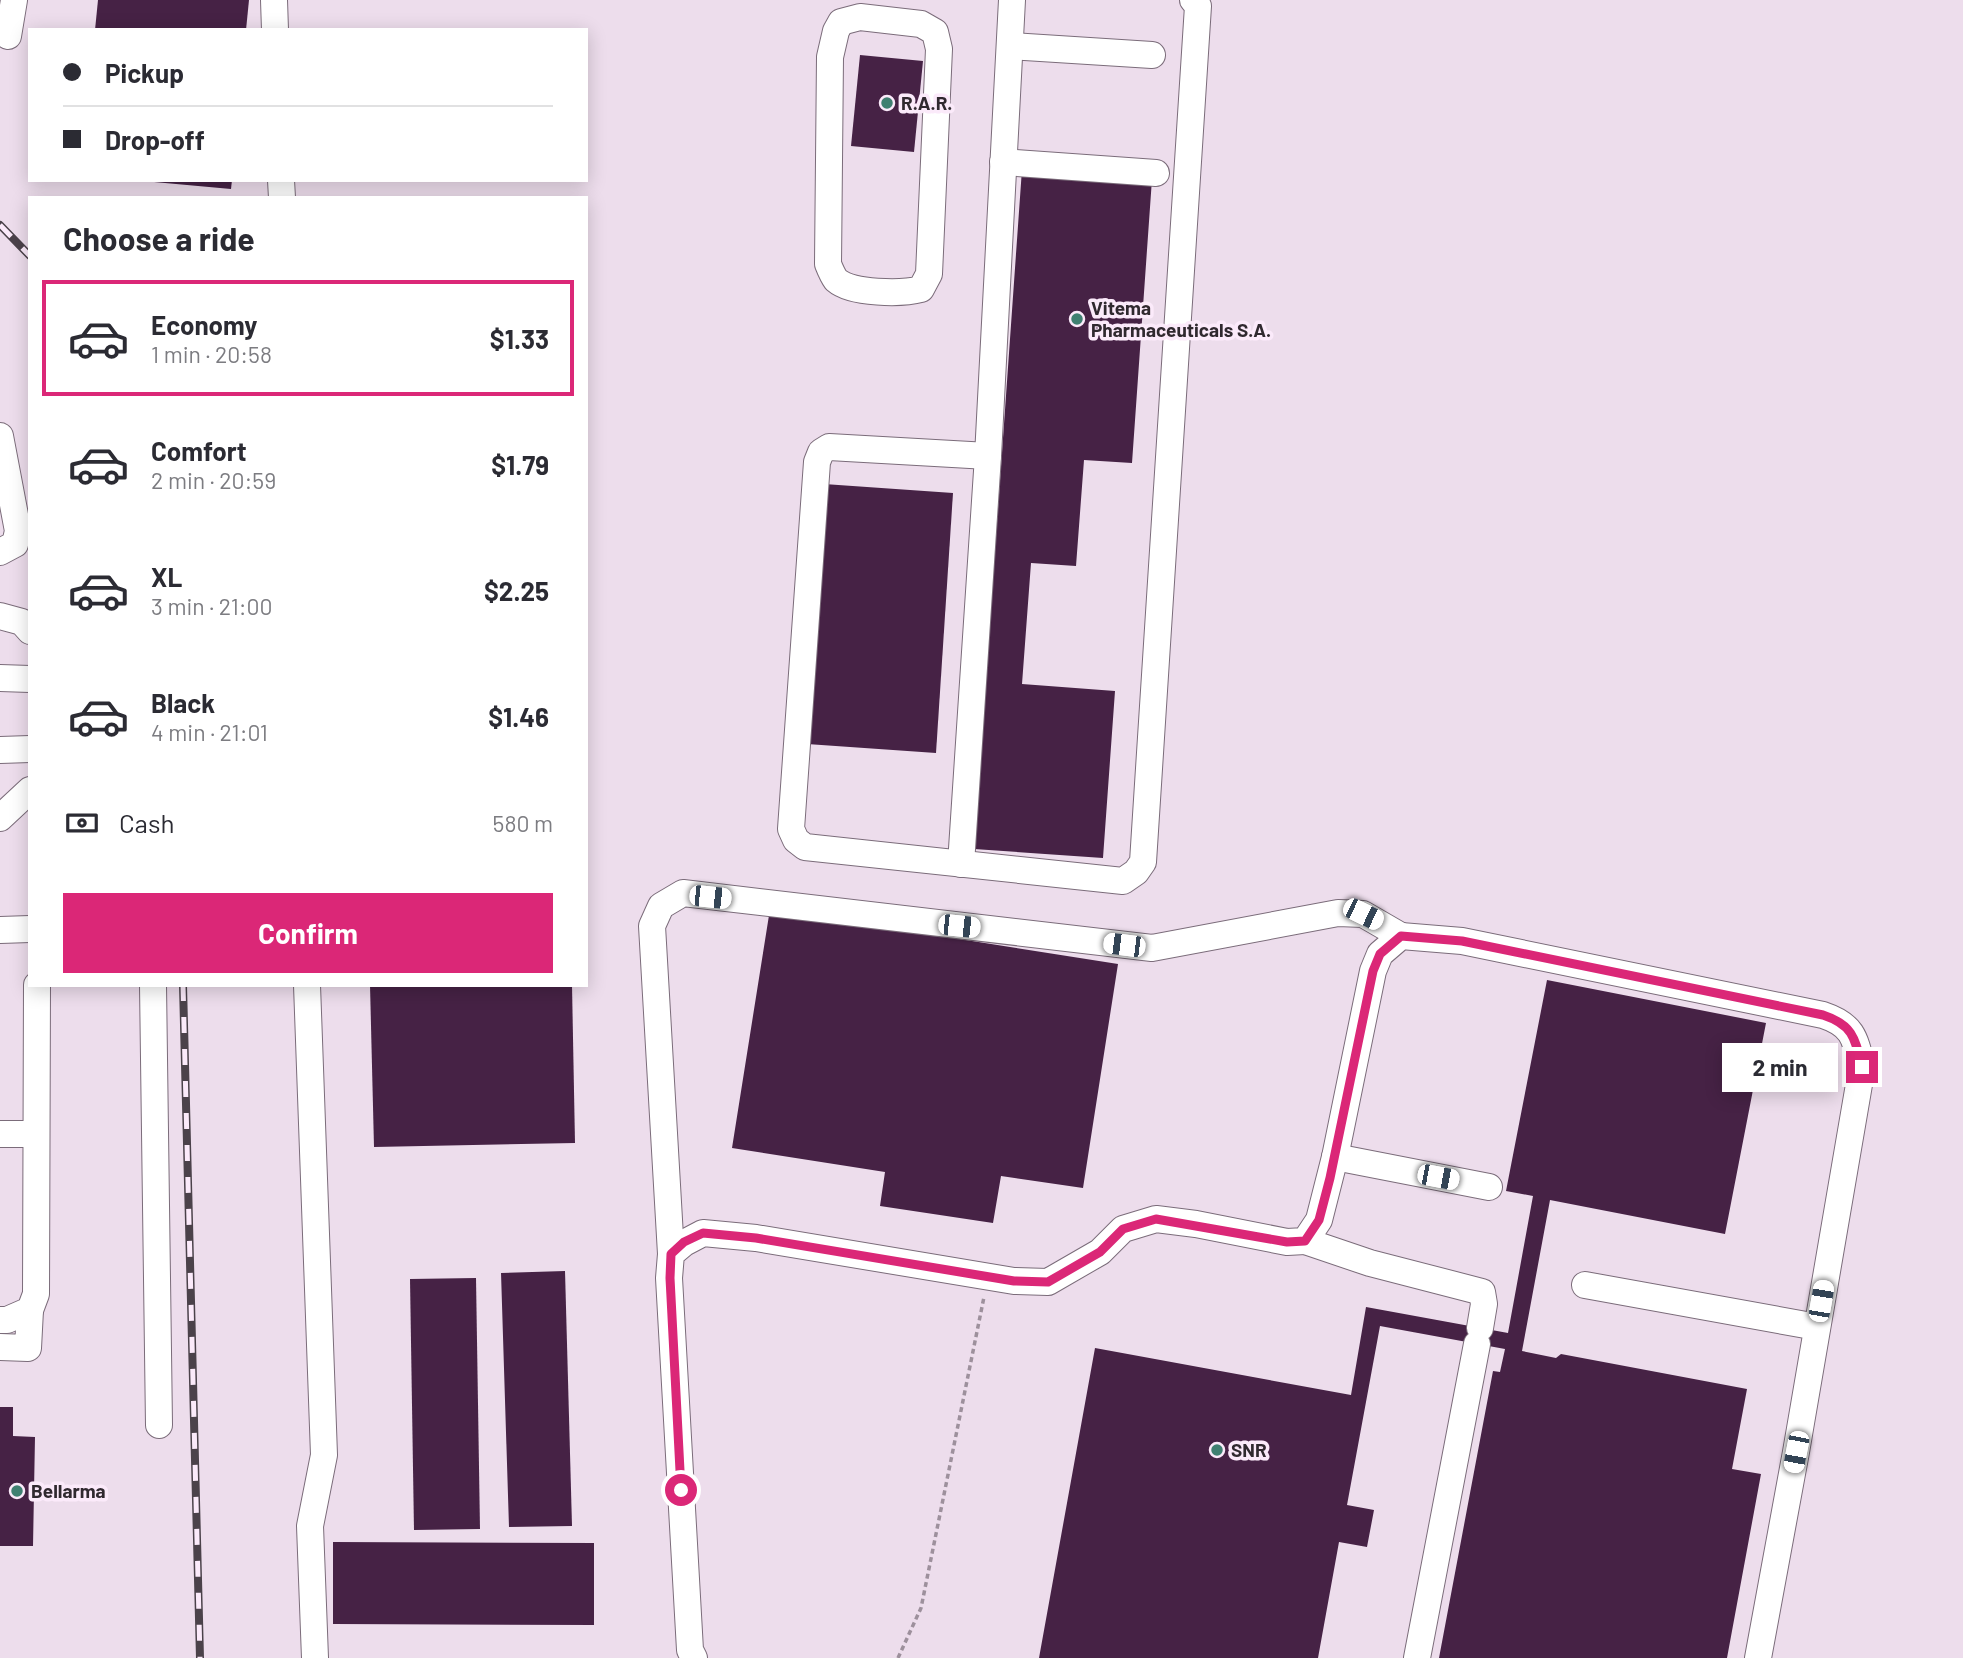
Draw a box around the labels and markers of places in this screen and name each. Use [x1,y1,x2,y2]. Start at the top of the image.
place label: R.A.R. [901,91,952,114]
marker: R.A.R. [879,95,895,111]
place label: Vitema Pharmaceuticals S.A. [1091,296,1271,341]
marker: Vitema Pharmaceuticals S.A. [1069,311,1085,327]
place label: SNR [1231,1438,1267,1461]
marker: SNR [1209,1442,1225,1458]
place label: Bellarma [31,1479,106,1502]
marker: Bellarma [9,1483,25,1499]

